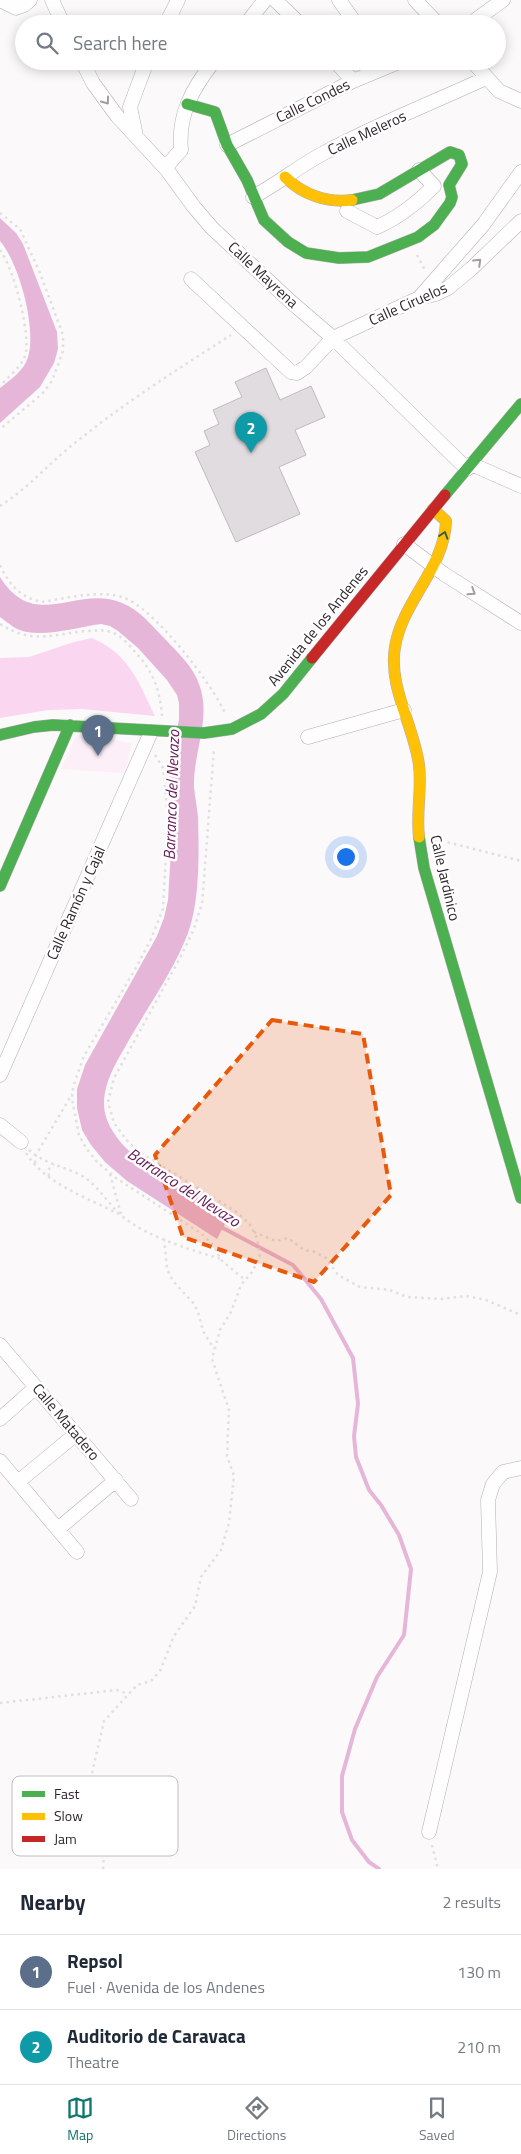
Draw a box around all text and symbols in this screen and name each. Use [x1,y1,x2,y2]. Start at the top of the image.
search box [15,15,506,70]
text: Search here [73,28,167,57]
icon: search [33,29,61,57]
street label: Calle Condes [272,73,354,128]
one-way arrow [100,95,109,105]
street label: Calle Meleros [324,104,410,161]
street label: Calle Mayrena [223,236,304,314]
one-way arrow [472,259,481,268]
street label: Calle Ciruelos [365,276,451,331]
pin: 2 [235,412,267,453]
one-way arrow [438,532,448,540]
street label: Avenida de los Andenes [262,561,373,691]
one-way arrow [466,585,475,595]
pin: 1 [82,715,114,756]
water label: Barranco del Nevazo [157,728,185,860]
street label: Calle Jardinico [424,833,467,923]
street label: Calle Ramón y Cajal [40,842,111,963]
your location [333,844,359,870]
water label: Barranco del Nevazo [123,1142,246,1233]
street label: Calle Matadero [27,1378,106,1465]
legend [12,1776,178,1856]
text: Fast [54,1783,79,1804]
text: Slow [54,1805,83,1826]
text: Jam [54,1828,77,1849]
text: Nearby [20,1886,85,1918]
text: 2 results [442,1890,501,1914]
text: Repsol [67,1946,123,1975]
text: 1 [32,1960,40,1984]
text: 130 m [457,1960,501,1984]
text: Fuel · Avenida de los Andenes [67,1975,265,1999]
text: Auditorio de Caravaca [67,2021,246,2050]
text: 2 [32,2035,40,2059]
text: 210 m [457,2035,501,2059]
text: Theatre [67,2050,119,2074]
tab: Map [66,2094,94,2145]
tab: Directions [227,2094,286,2145]
tab: Saved [419,2094,455,2145]

